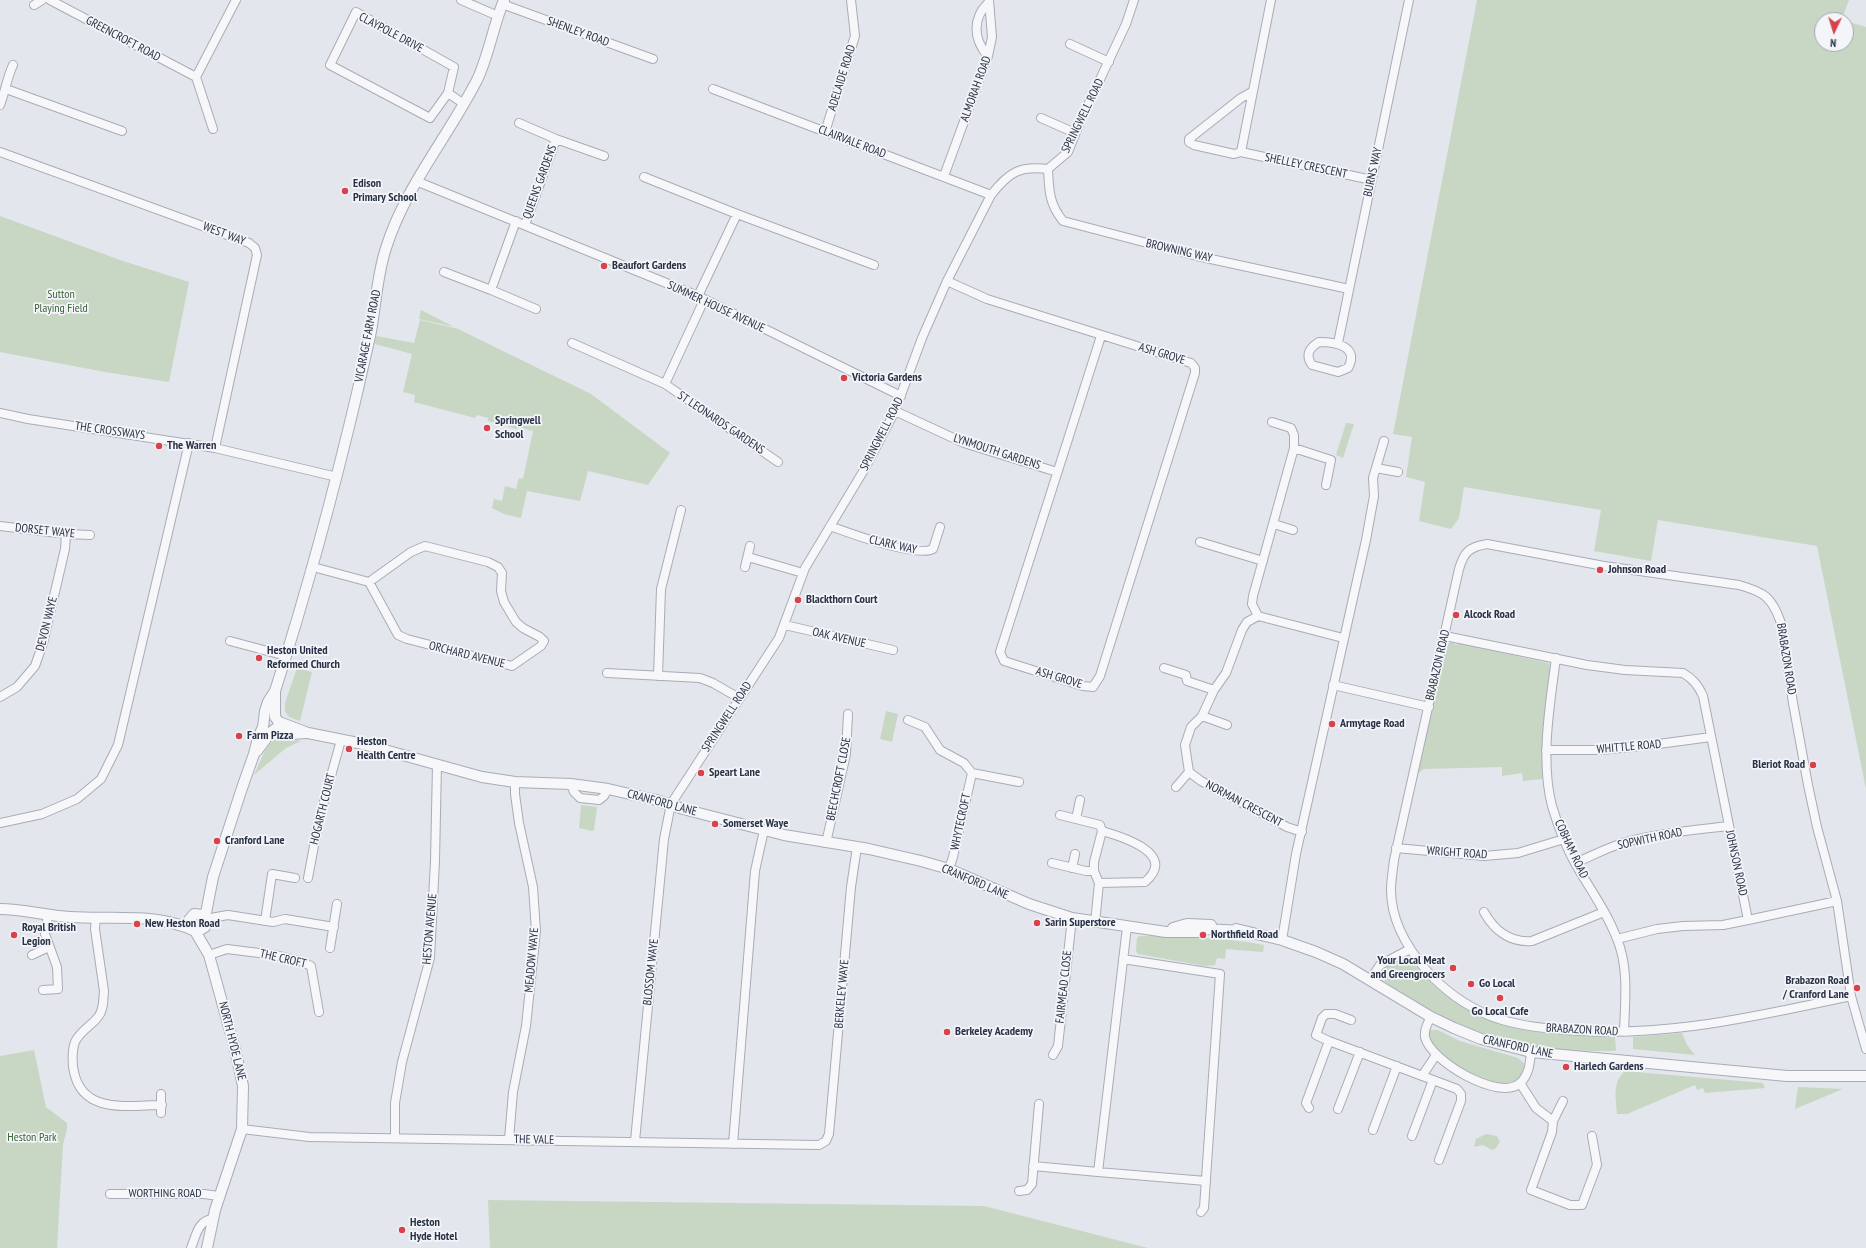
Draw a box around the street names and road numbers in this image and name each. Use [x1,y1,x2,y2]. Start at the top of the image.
street label: CLAYPOLE DRIVE [356,10,426,56]
street label: GREENCROFT ROAD [83,13,163,65]
street label: SHENLEY ROAD [545,14,611,50]
street label: ADELAIDE ROAD [825,43,859,113]
street label: ALMORAH ROAD [957,54,995,124]
street label: SPRINGWELL ROAD [1059,76,1107,156]
street label: CLAIRVALE ROAD [816,122,888,162]
street label: QUEENS GARDENS [520,143,560,221]
street label: BURNS WAY [1361,146,1385,198]
street label: SHELLEY CRESCENT [1264,150,1348,182]
street label: WEST WAY [201,219,247,249]
street label: BROWNING WAY [1144,236,1214,266]
street label: SUMMER HOUSE AVENUE [665,278,767,336]
street label: VICARAGE FARM ROAD [352,288,384,384]
street label: ASH GROVE [1137,340,1187,368]
street label: ST LEONARDS GARDENS [675,389,767,457]
street label: SPRINGWELL ROAD [857,395,907,473]
street label: THE CROSSWAYS [74,419,146,443]
street label: LYNMOUTH GARDENS [951,431,1043,473]
street label: DORSET WAYE [14,521,76,541]
street label: CLARK WAY [868,533,918,557]
street label: DEVON WAYE [33,595,61,653]
street label: BRABAZON ROAD [1773,622,1799,696]
street label: OAK AVENUE [811,625,867,651]
street label: BRABAZON ROAD [1423,628,1453,702]
street label: ORCHARD AVENUE [427,639,507,671]
street label: ASH GROVE [1034,664,1084,692]
street label: SPRINGWELL ROAD [699,679,755,755]
street label: BEECHCROFT CLOSE [824,736,854,822]
street label: WHITTLE ROAD [1596,737,1662,757]
street label: HOGARTH COURT [307,772,339,846]
street label: NORMAN CRESCENT [1203,778,1285,830]
street label: CRANFORD LANE [626,787,698,819]
street label: WHYTECROFT [948,792,974,852]
street label: COBHAM ROAD [1551,817,1591,881]
street label: SOPWITH ROAD [1616,825,1684,853]
street label: JOHNSON ROAD [1722,829,1750,897]
street label: WRIGHT ROAD [1426,844,1488,862]
street label: CRANFORD LANE [939,861,1011,903]
street label: HESTON AVENUE [420,893,440,965]
street label: MEADOW WAYE [522,927,542,993]
street label: BLOSSOM WAYE [640,938,662,1006]
street label: THE CROFT [258,947,308,971]
street label: FAIRMEAD CLOSE [1053,950,1075,1024]
street label: BERKELEY WAYE [832,959,852,1029]
street label: NORTH HYDE LANE [215,1000,249,1082]
street label: BRABAZON ROAD [1545,1021,1619,1039]
street label: CRANFORD LANE [1481,1033,1555,1061]
street label: THE VALE [514,1132,554,1148]
street label: WORTHING ROAD [129,1187,201,1201]

